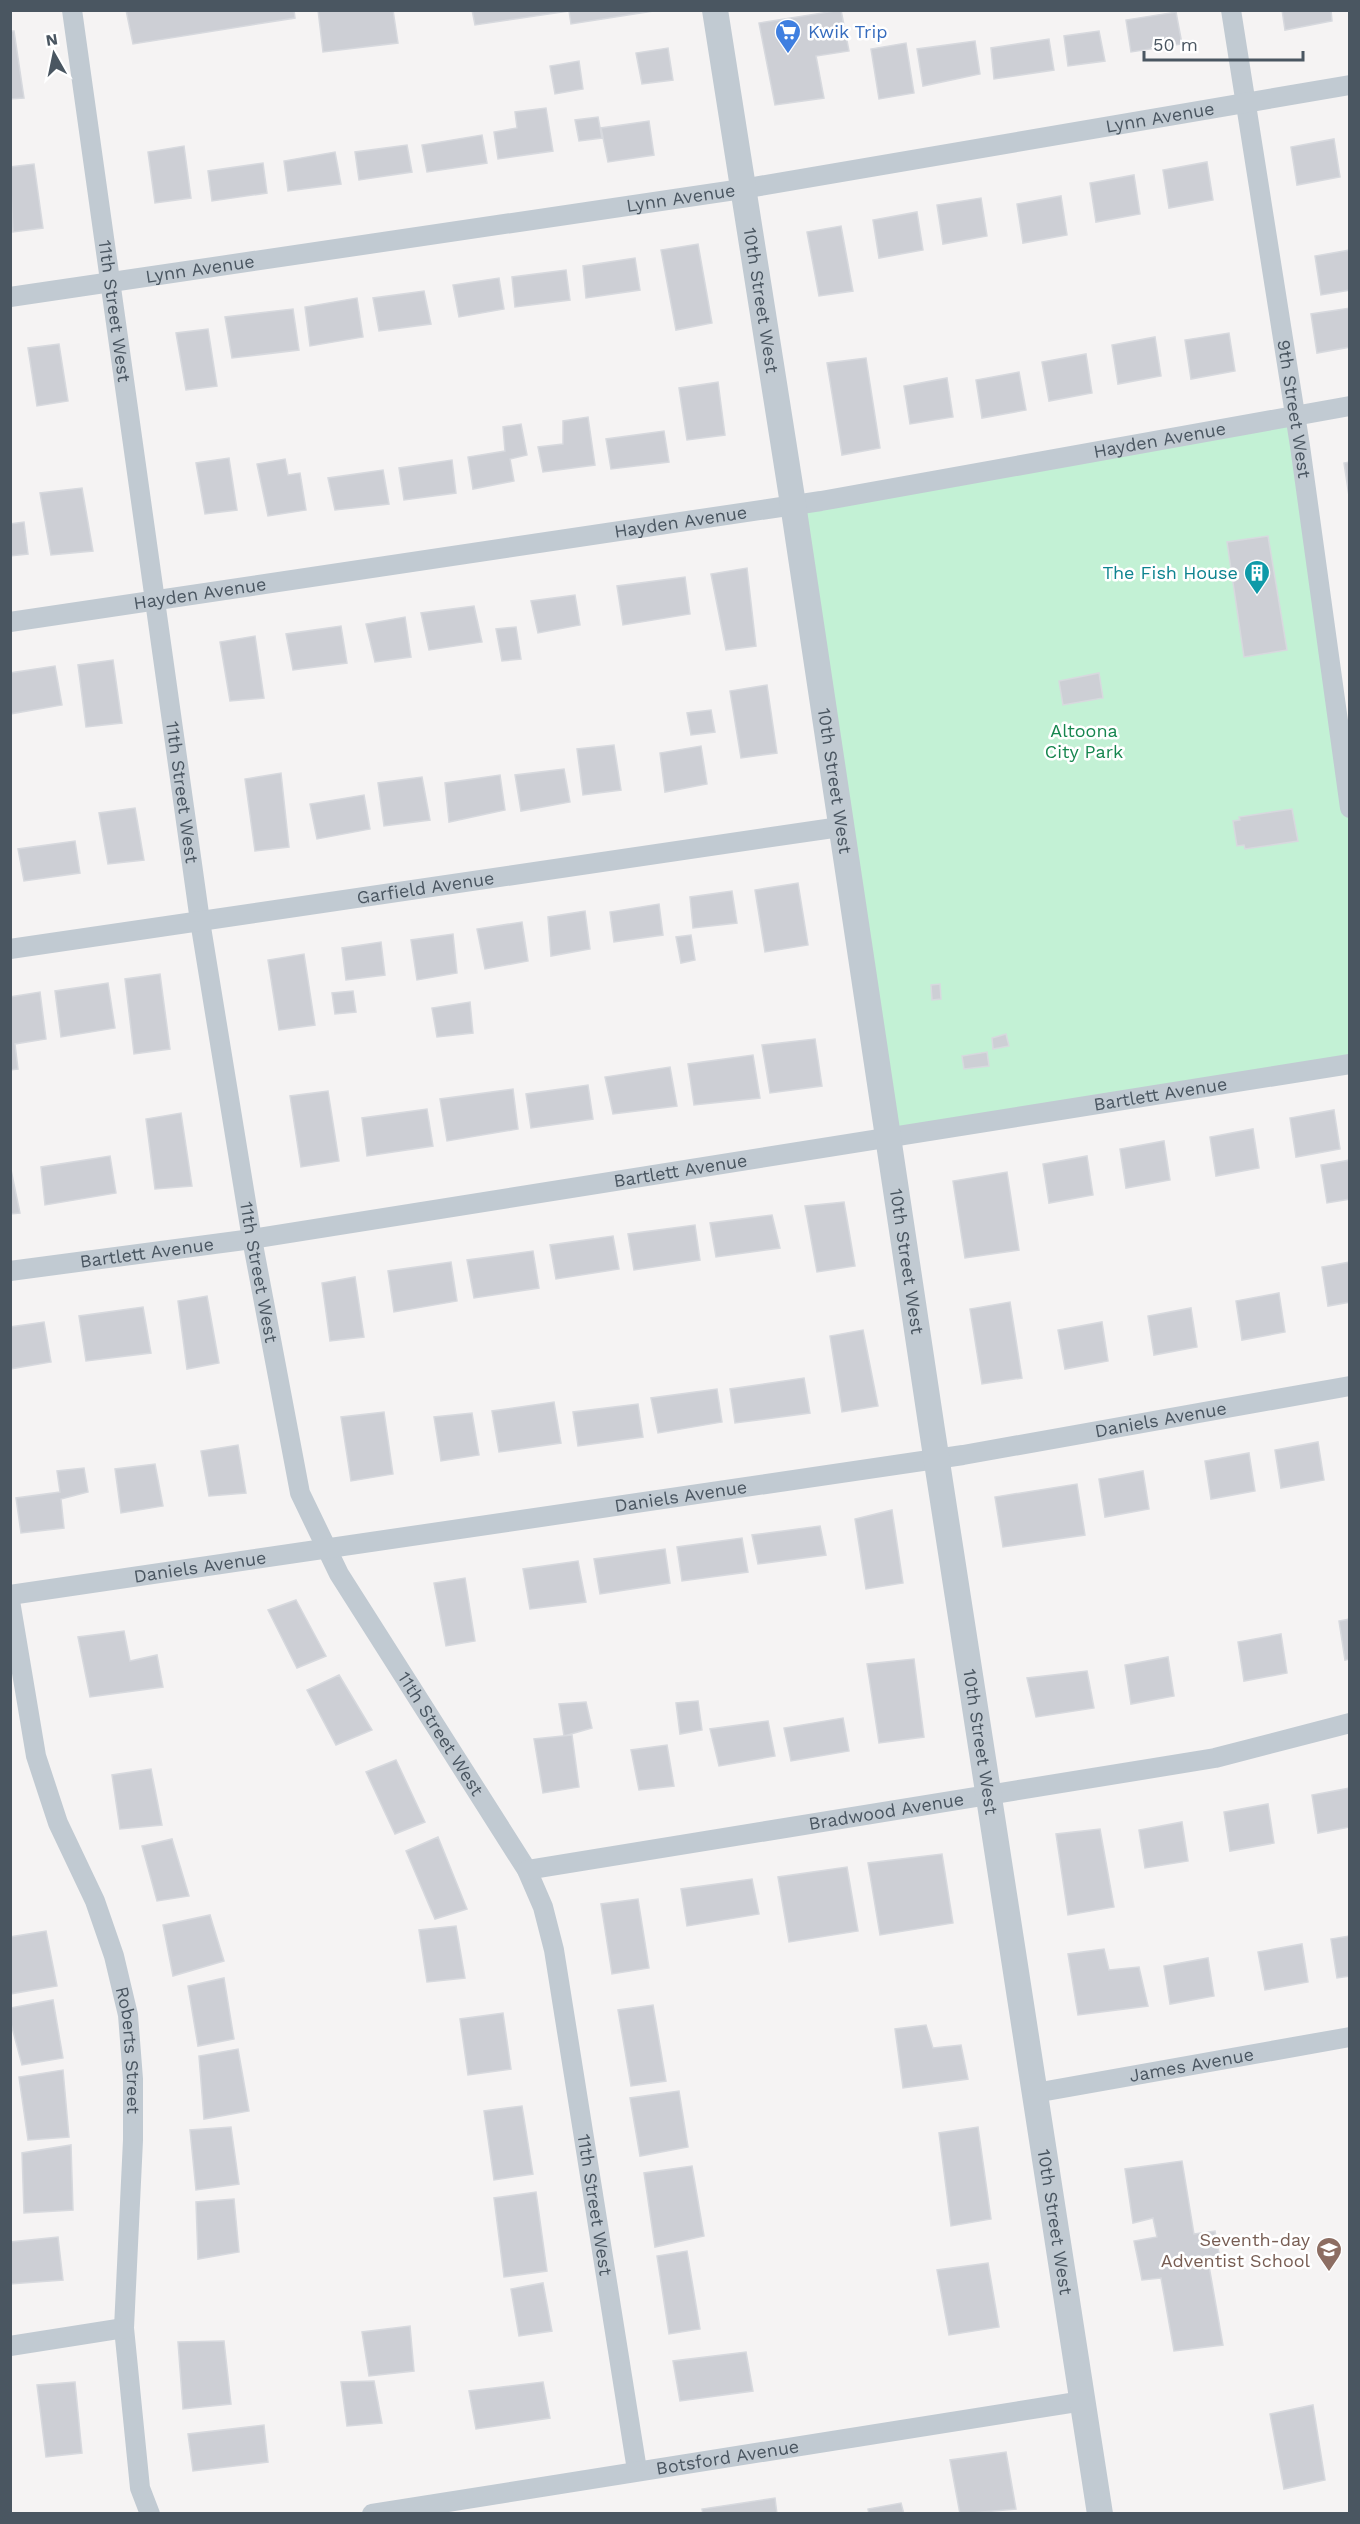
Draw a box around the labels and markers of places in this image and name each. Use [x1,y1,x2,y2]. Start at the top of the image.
supermarket icon: Kwik Trip [773,17,803,55]
place label: Kwik Trip [808,21,887,42]
building icon: The Fish House [1242,558,1272,596]
place label: The Fish House [1102,562,1238,583]
place label: Seventh-day Adventist School [1161,2229,1311,2271]
school or university icon: Seventh-day Adventist School [1314,2235,1344,2273]

